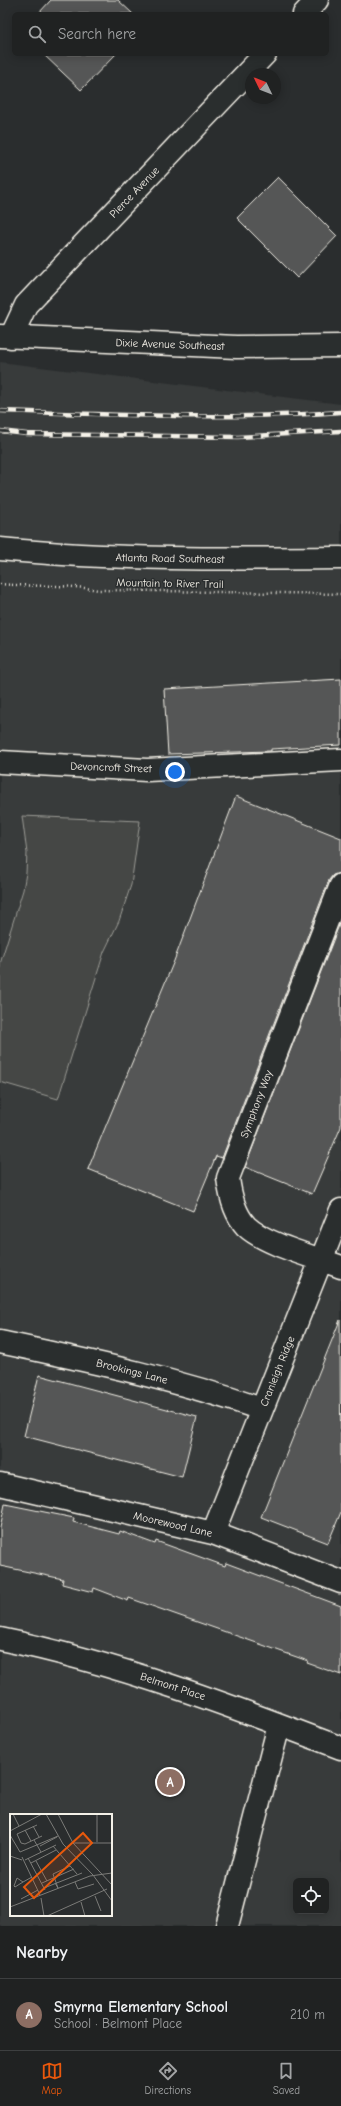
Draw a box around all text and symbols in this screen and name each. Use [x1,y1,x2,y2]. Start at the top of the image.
search box [12,12,329,56]
icon: search [26,23,48,45]
text: Search here [58,25,136,43]
north arrow [245,68,281,104]
street label: Pierce Avenue [107,164,162,221]
street label: Dixie Avenue Southeast [115,336,225,353]
street label: Atlanta Road Southeast [115,551,225,566]
street label: Mountain to River Trail [116,576,224,591]
street label: Devoncroft Street [70,760,153,775]
your location [165,762,185,782]
street label: Symphony Way [238,1068,275,1140]
street label: Cranleigh Ridge [257,1334,298,1408]
street label: Brookings Lane [95,1356,169,1387]
street label: Moorewood Lane [132,1509,214,1540]
street label: Belmont Place [139,1670,207,1703]
pin: A [157,1767,183,1797]
inset map [10,1814,112,1916]
map controls [293,1878,329,1914]
button: locate [293,1878,329,1914]
text: Nearby [16,1943,67,1962]
text: Smyrna Elementary School [54,1998,228,2016]
text: A [25,2007,33,2022]
text: 210 m [290,2007,325,2022]
text: School · Belmont Place [54,2016,182,2031]
tab: Map [41,2060,63,2097]
tab: Directions [145,2060,191,2097]
tab: Saved [273,2060,300,2097]

